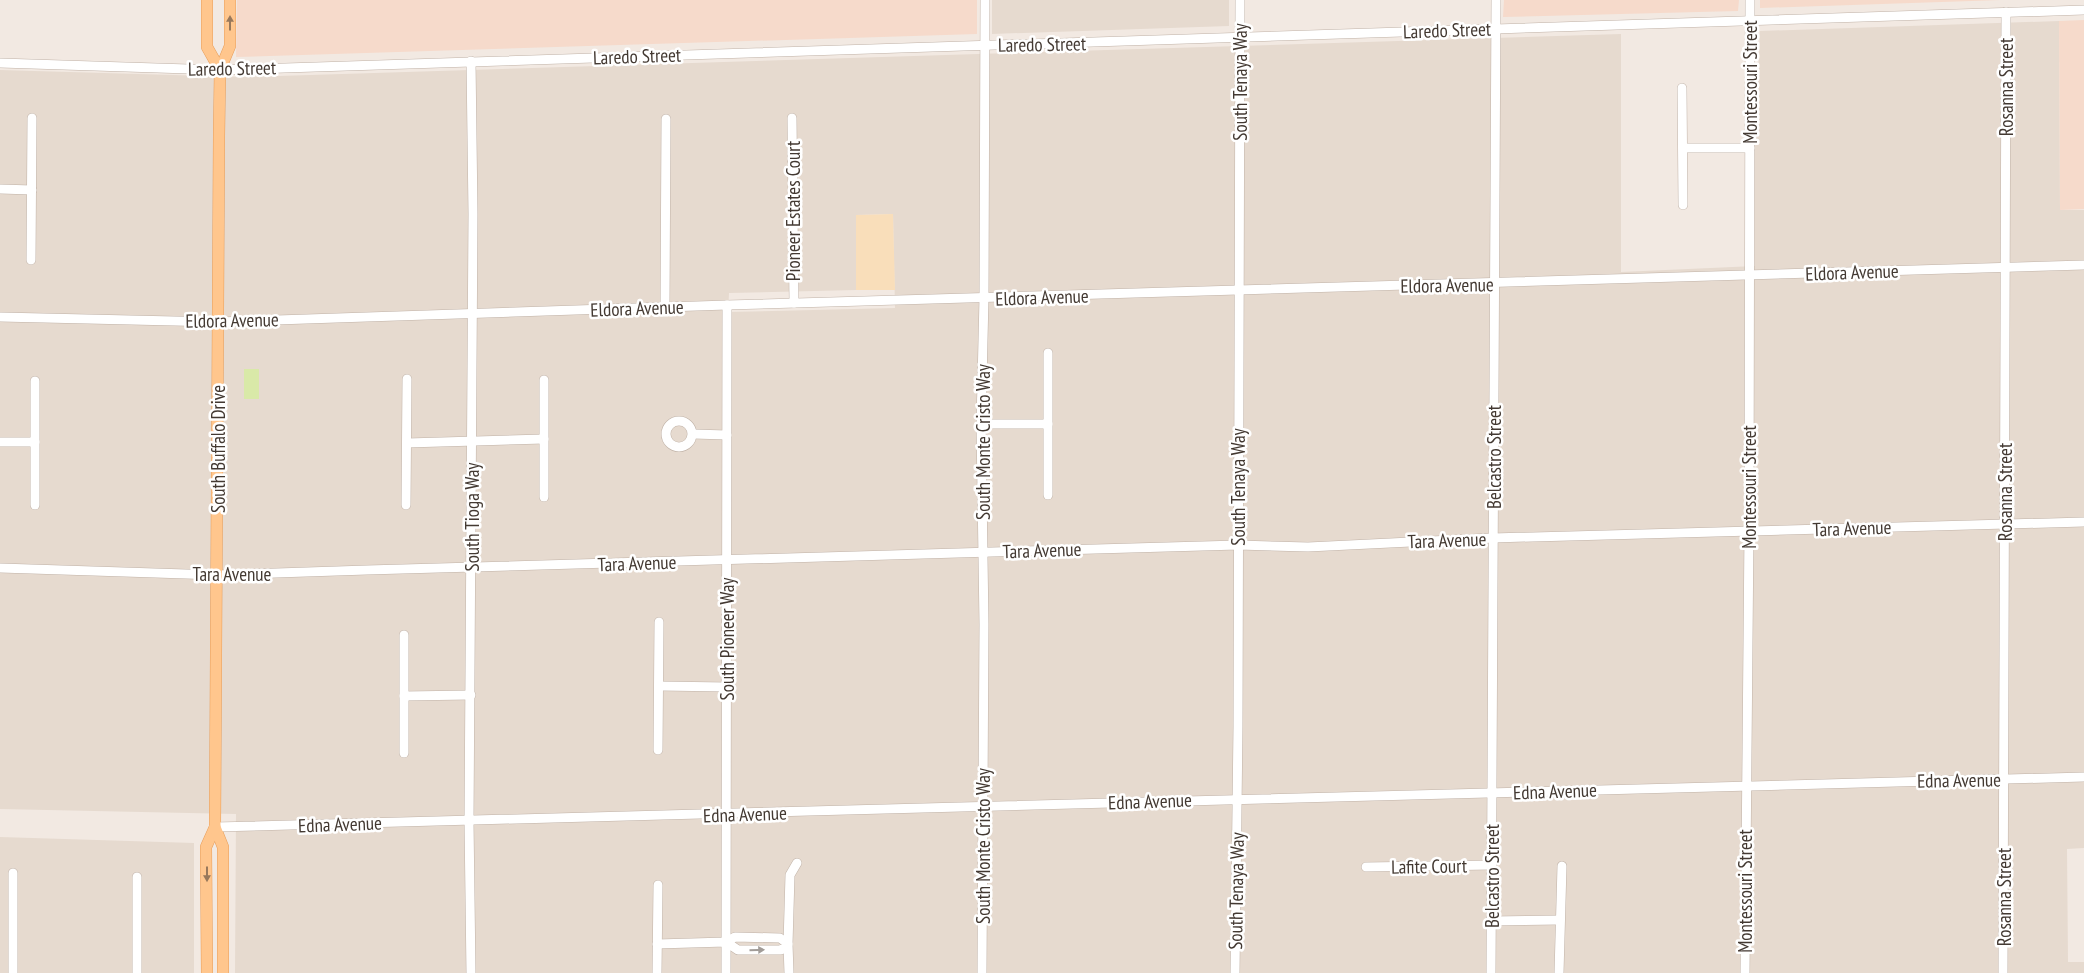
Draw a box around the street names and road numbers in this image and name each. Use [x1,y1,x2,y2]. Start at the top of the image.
street label: Laredo Street [1403,16,1492,44]
street label: Montessouri Street [1738,19,1762,144]
street label: South Tenaya Way [1228,22,1252,141]
street label: Laredo Street [998,31,1087,57]
street label: Rosanna Street [1994,37,2018,136]
street label: Laredo Street [593,42,682,70]
street label: Laredo Street [188,55,277,81]
street label: Pioneer Estates Court [781,140,805,281]
street label: Eldora Avenue [1805,258,1899,286]
street label: Eldora Avenue [1400,272,1494,298]
street label: Eldora Avenue [995,283,1089,311]
street label: Eldora Avenue [590,294,684,322]
street label: Eldora Avenue [185,307,279,333]
street label: South Monte Cristo Way [971,363,995,520]
street label: South Buffalo Drive [206,385,230,513]
street label: Belcastro Street [1482,404,1506,509]
street label: Montessouri Street [1737,424,1761,549]
street label: South Tenaya Way [1226,427,1250,546]
street label: Rosanna Street [1993,442,2017,541]
street label: South Tioga Way [460,462,484,571]
street label: Tara Avenue [1812,515,1892,541]
street label: Tara Avenue [1407,527,1487,553]
street label: Tara Avenue [1002,537,1082,563]
street label: Tara Avenue [597,550,677,576]
street label: Tara Avenue [193,562,272,586]
street label: South Pioneer Way [715,577,739,700]
street label: South Monte Cristo Way [971,767,995,924]
street label: Edna Avenue [1917,767,2001,793]
street label: Edna Avenue [1513,778,1597,804]
street label: Edna Avenue [1108,788,1192,814]
street label: Edna Avenue [703,801,787,827]
street label: Edna Avenue [298,811,382,837]
street label: Belcastro Street [1480,823,1504,928]
street label: Montessouri Street [1733,828,1757,953]
street label: South Tenaya Way [1223,831,1249,950]
street label: Rosanna Street [1992,847,2016,946]
street label: Lafite Court [1391,853,1468,879]

